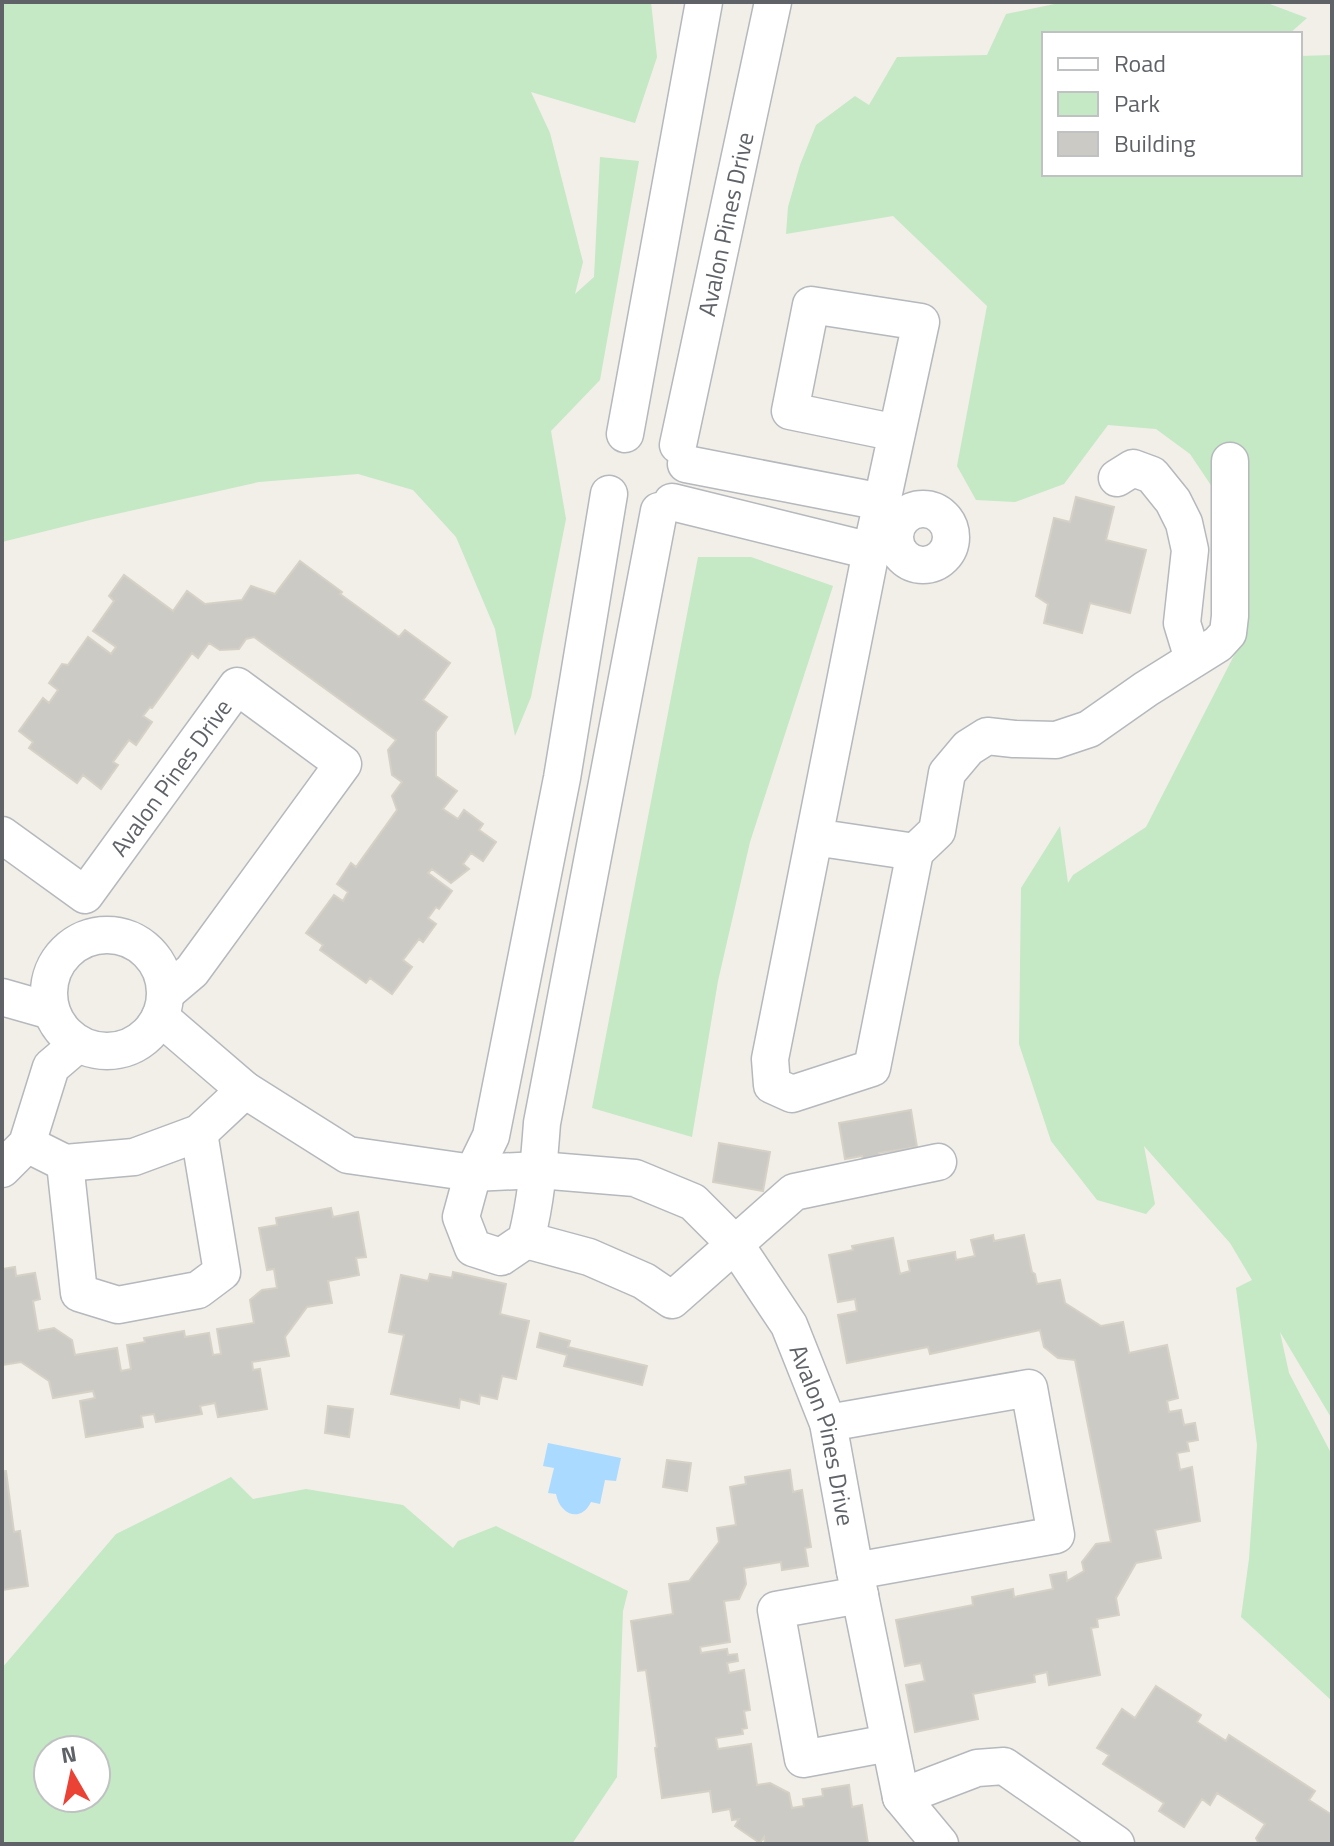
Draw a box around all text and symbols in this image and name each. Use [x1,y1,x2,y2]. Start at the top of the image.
legend [1042,32,1302,176]
text: Road [1114,45,1166,81]
text: Park [1114,85,1160,121]
text: Building [1114,125,1196,161]
street label: Avalon Pines Drive [688,129,763,319]
street label: Avalon Pines Drive [101,691,240,864]
street label: Avalon Pines Drive [781,1339,864,1529]
north arrow [32,1734,112,1814]
text: N [59,1736,79,1772]

